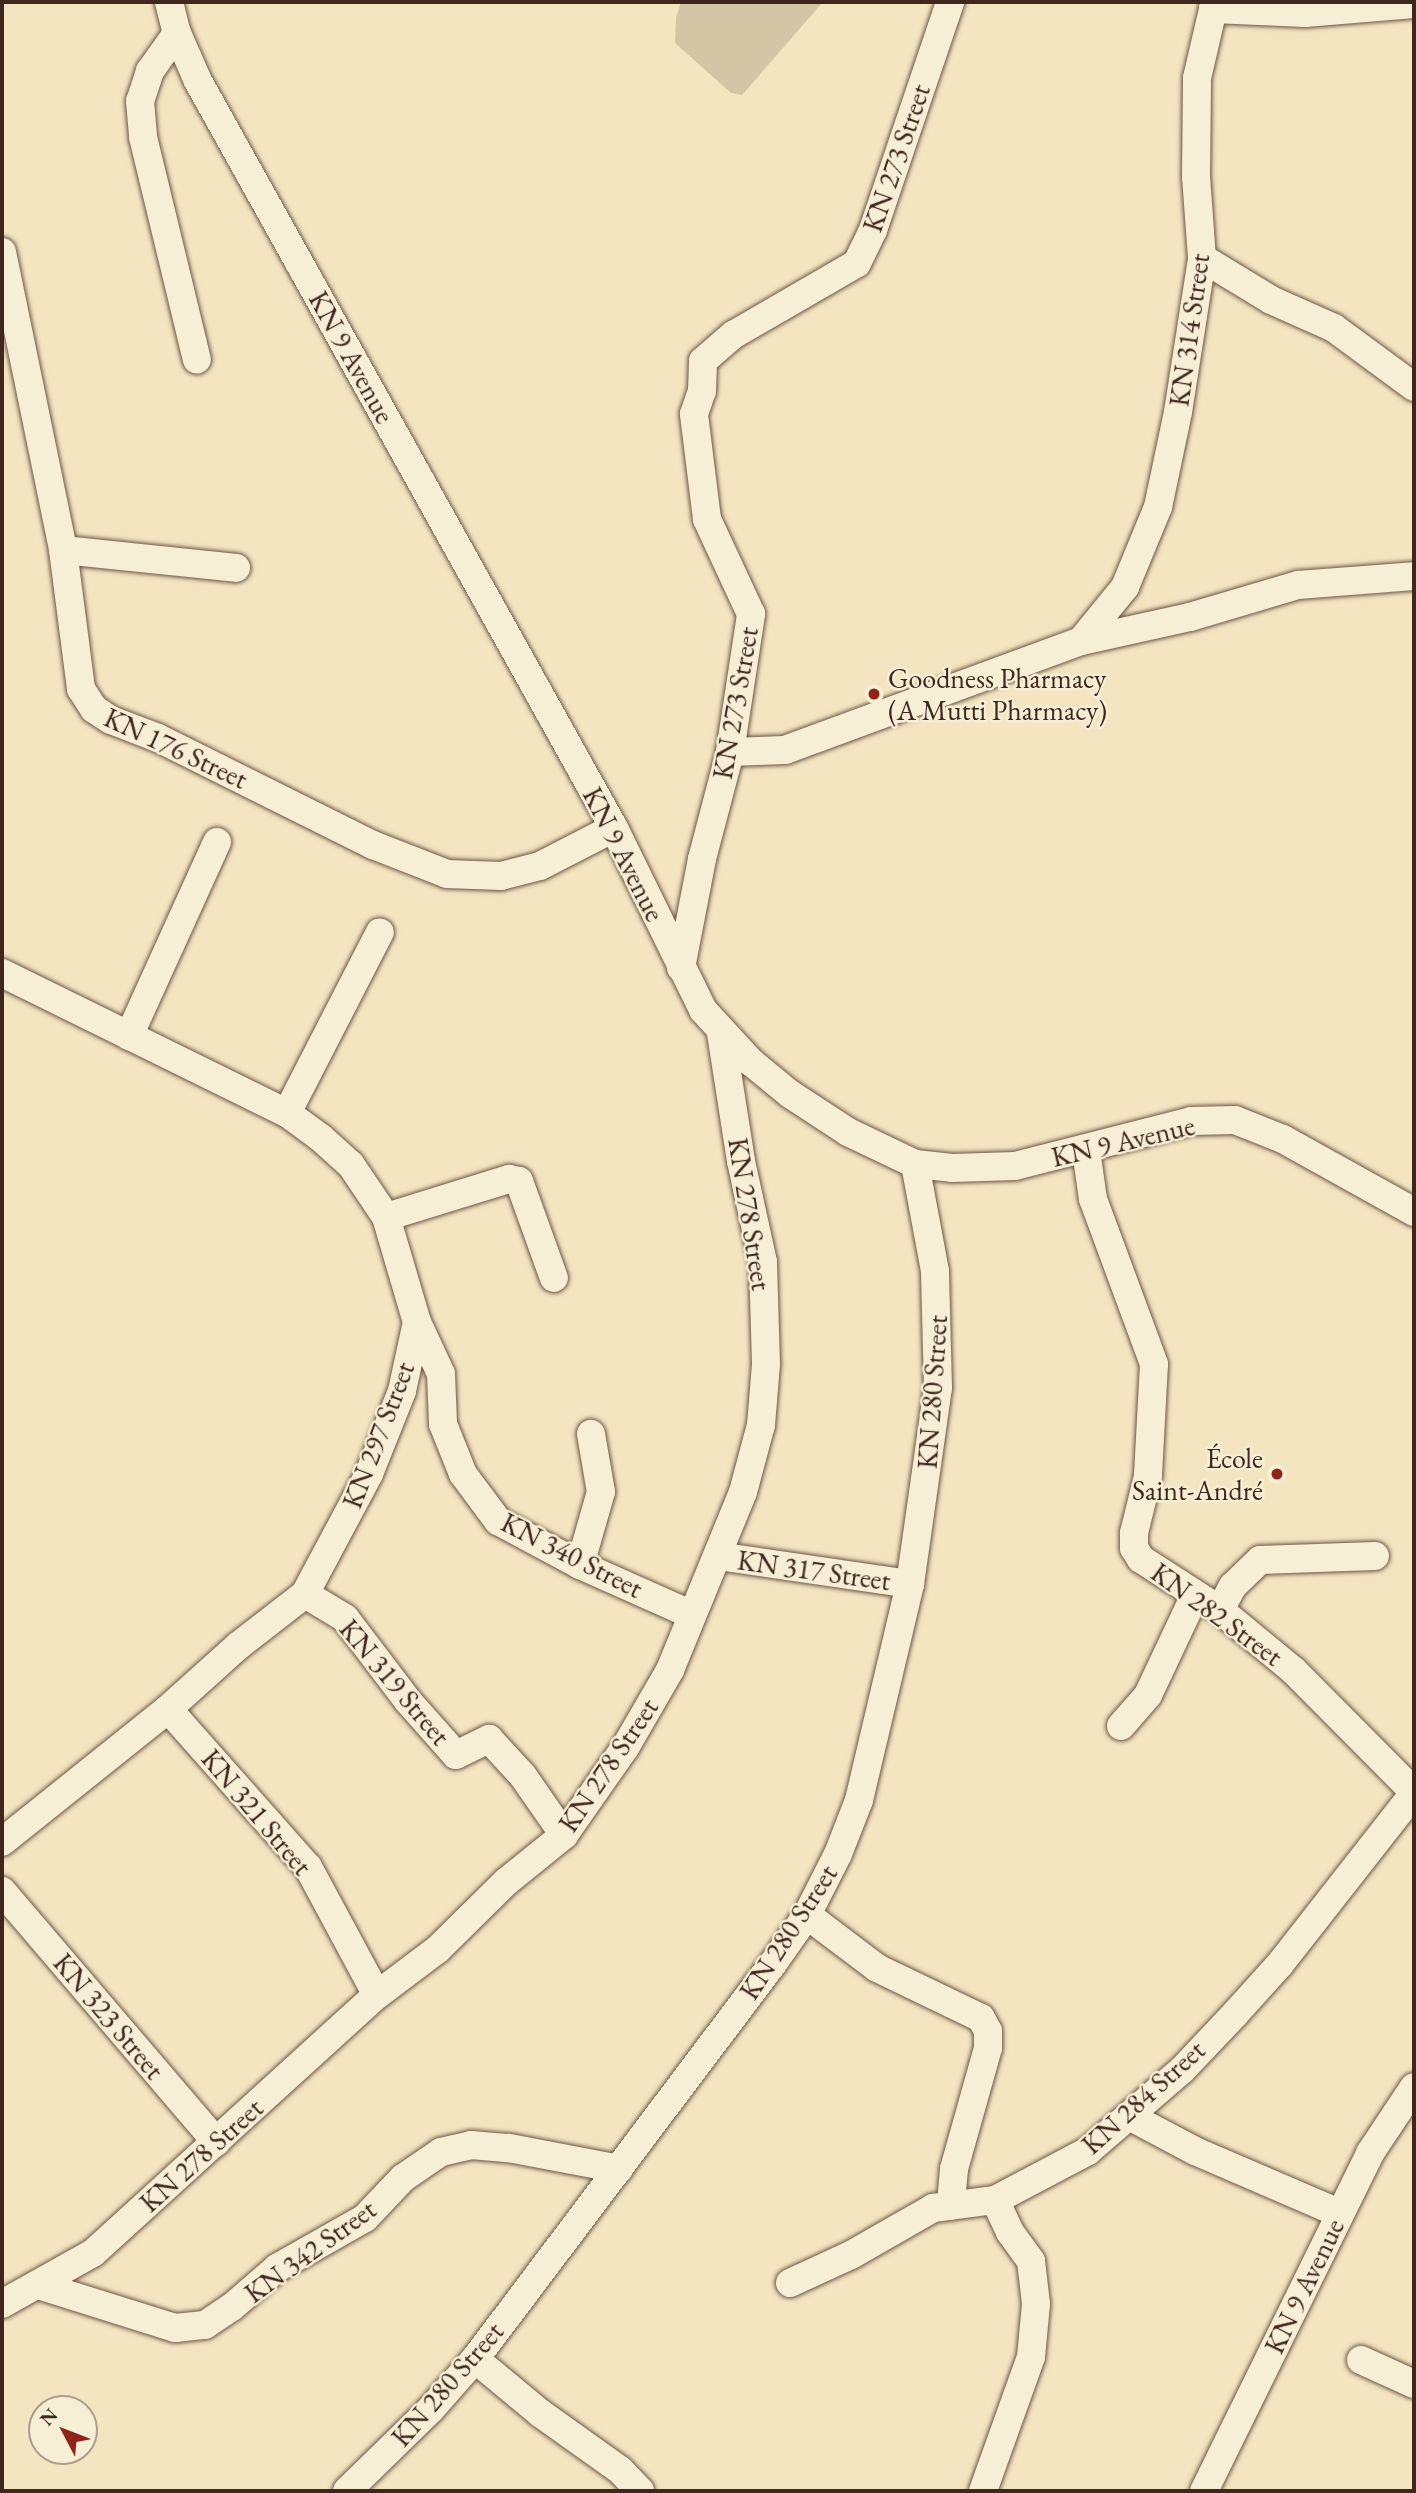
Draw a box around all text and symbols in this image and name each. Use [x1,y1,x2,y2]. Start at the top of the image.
street label: KN 273 Street [855,80,937,236]
street label: KN 314 Street [1162,251,1216,409]
street label: KN 9 Avenue [302,285,402,429]
street label: KN 273 Street [705,624,765,782]
place label: Goodness Pharmacy (A Mutti Pharmacy) [888,661,1107,727]
marker: Goodness Pharmacy (A Mutti Pharmacy) [866,686,882,702]
street label: KN 176 Street [99,700,253,796]
street label: KN 9 Avenue [576,781,672,927]
street label: KN 9 Avenue [1048,1108,1198,1174]
street label: KN 278 Street [721,1135,779,1293]
street label: KN 280 Street [910,1314,954,1470]
street label: KN 297 Street [335,1357,421,1513]
place label: École Saint-André [1132,1441,1263,1507]
marker: École Saint-André [1269,1466,1285,1482]
street label: KN 340 Street [496,1505,648,1605]
street label: KN 317 Street [735,1543,893,1597]
street label: KN 282 Street [1145,1555,1289,1673]
street label: KN 319 Street [333,1612,457,1752]
street label: KN 278 Street [551,1692,665,1838]
street label: KN 321 Street [195,1742,319,1882]
street label: KN 280 Street [732,1858,844,2006]
street label: KN 323 Street [47,1946,171,2086]
street label: KN 284 Street [1074,2033,1212,2161]
street label: KN 278 Street [132,2091,270,2219]
street label: KN 342 Street [238,2192,382,2310]
street label: KN 9 Avenue [1257,2213,1351,2359]
street label: KN 280 Street [384,2315,510,2453]
north arrow [28,2395,98,2465]
text: N [34,2403,63,2431]

